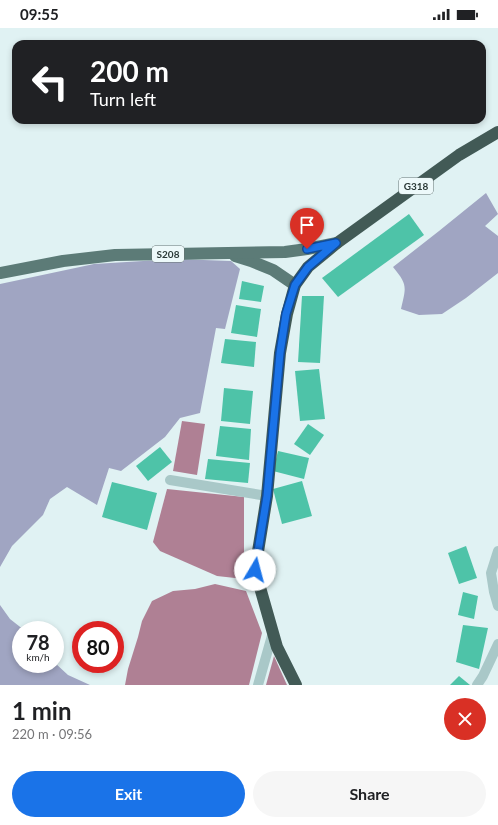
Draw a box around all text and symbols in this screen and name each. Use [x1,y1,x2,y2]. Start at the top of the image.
text: 09:55 [20,5,59,23]
text: 200 m [90,54,169,88]
icon: left [24,56,76,108]
text: Turn left [90,88,156,110]
road number: G318 [399,178,433,194]
pin [290,208,324,249]
icon: arrive [296,214,318,236]
road number: S208 [152,246,184,262]
position arrow [234,549,276,591]
speed limit sign: 80 [72,621,124,673]
text: 78 [26,630,50,654]
text: km/h [26,651,50,663]
text: 1 min [12,696,72,725]
button: close [444,698,486,740]
text: 220 m · 09:56 [12,726,92,742]
button: Exit [12,771,245,817]
button: Share [253,771,486,817]

